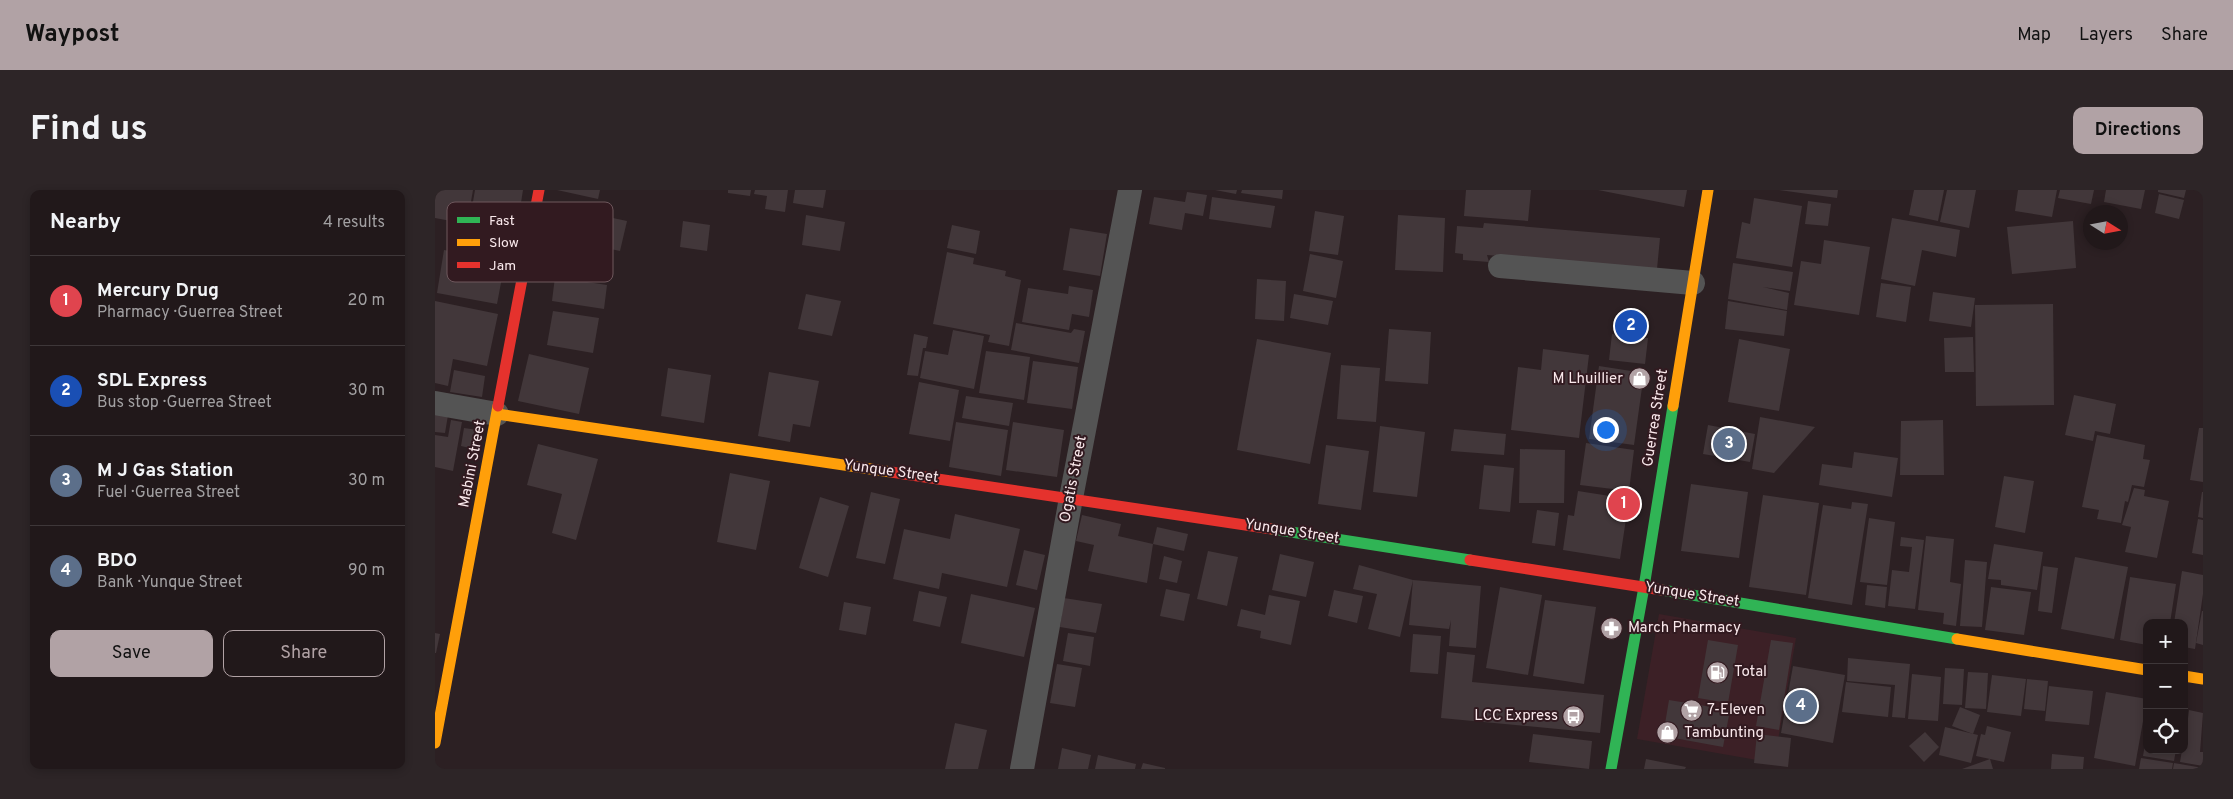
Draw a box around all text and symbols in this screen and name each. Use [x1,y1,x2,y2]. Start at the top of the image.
text: Waypost [25,20,119,50]
text: Map [2017,24,2051,47]
text: Layers [2079,24,2133,47]
text: Share [2161,24,2208,47]
button: Directions [2073,107,2203,154]
text: Find us [30,108,148,152]
legend [447,202,613,282]
north arrow [2083,205,2128,250]
text: Nearby [50,209,121,236]
text: 4 results [323,213,385,233]
text: Fast [489,213,515,230]
text: Slow [489,235,519,252]
text: Jam [489,258,516,275]
text: Mercury Drug [97,279,219,303]
text: 1 [63,291,69,311]
text: 20 m [348,291,385,311]
text: Pharmacy · Guerrea Street [97,303,283,323]
pin: 2 [1615,307,1647,345]
shop icon: M Lhuillier [1627,367,1651,391]
street label: Guerrea Street [1639,368,1673,468]
text: SDL Express [97,369,207,393]
place label: M Lhuillier [1553,370,1623,389]
text: 2 [61,381,71,401]
text: 30 m [348,381,385,401]
text: Bus stop · Guerrea Street [97,393,272,413]
your location [1593,417,1619,443]
street label: Mabini Street [455,419,491,509]
pin: 3 [1713,425,1745,463]
street label: Ogatis Street [1056,434,1092,524]
street label: Yunque Street [842,456,940,488]
text: M J Gas Station [97,459,234,483]
text: 3 [61,471,71,491]
text: 30 m [348,471,385,491]
text: Fuel · Guerrea Street [97,483,240,503]
pin: 1 [1608,485,1640,523]
street label: Yunque Street [1243,515,1341,549]
text: BDO [97,549,137,573]
text: 4 [61,561,71,581]
text: 90 m [348,561,385,581]
text: Bank · Yunque Street [97,573,243,593]
street label: Yunque Street [1643,578,1741,612]
pharmacy icon: March Pharmacy [1600,616,1624,640]
place label: March Pharmacy [1628,619,1741,638]
map controls [2143,619,2188,754]
button: + [2143,619,2188,664]
button: Save [50,630,213,677]
button: Share [223,630,385,677]
fuel station icon: Total [1706,660,1730,684]
place label: Total [1734,663,1767,682]
button: − [2143,664,2188,709]
pin: 4 [1785,687,1817,725]
supermarket icon: 7-Eleven [1679,698,1703,722]
place label: 7-Eleven [1707,701,1765,720]
bus stop icon: LCC Express [1562,704,1586,728]
place label: LCC Express [1474,707,1558,726]
button: locate [2143,709,2188,754]
shop icon: Tambunting [1656,721,1680,745]
place label: Tambunting [1684,724,1764,743]

